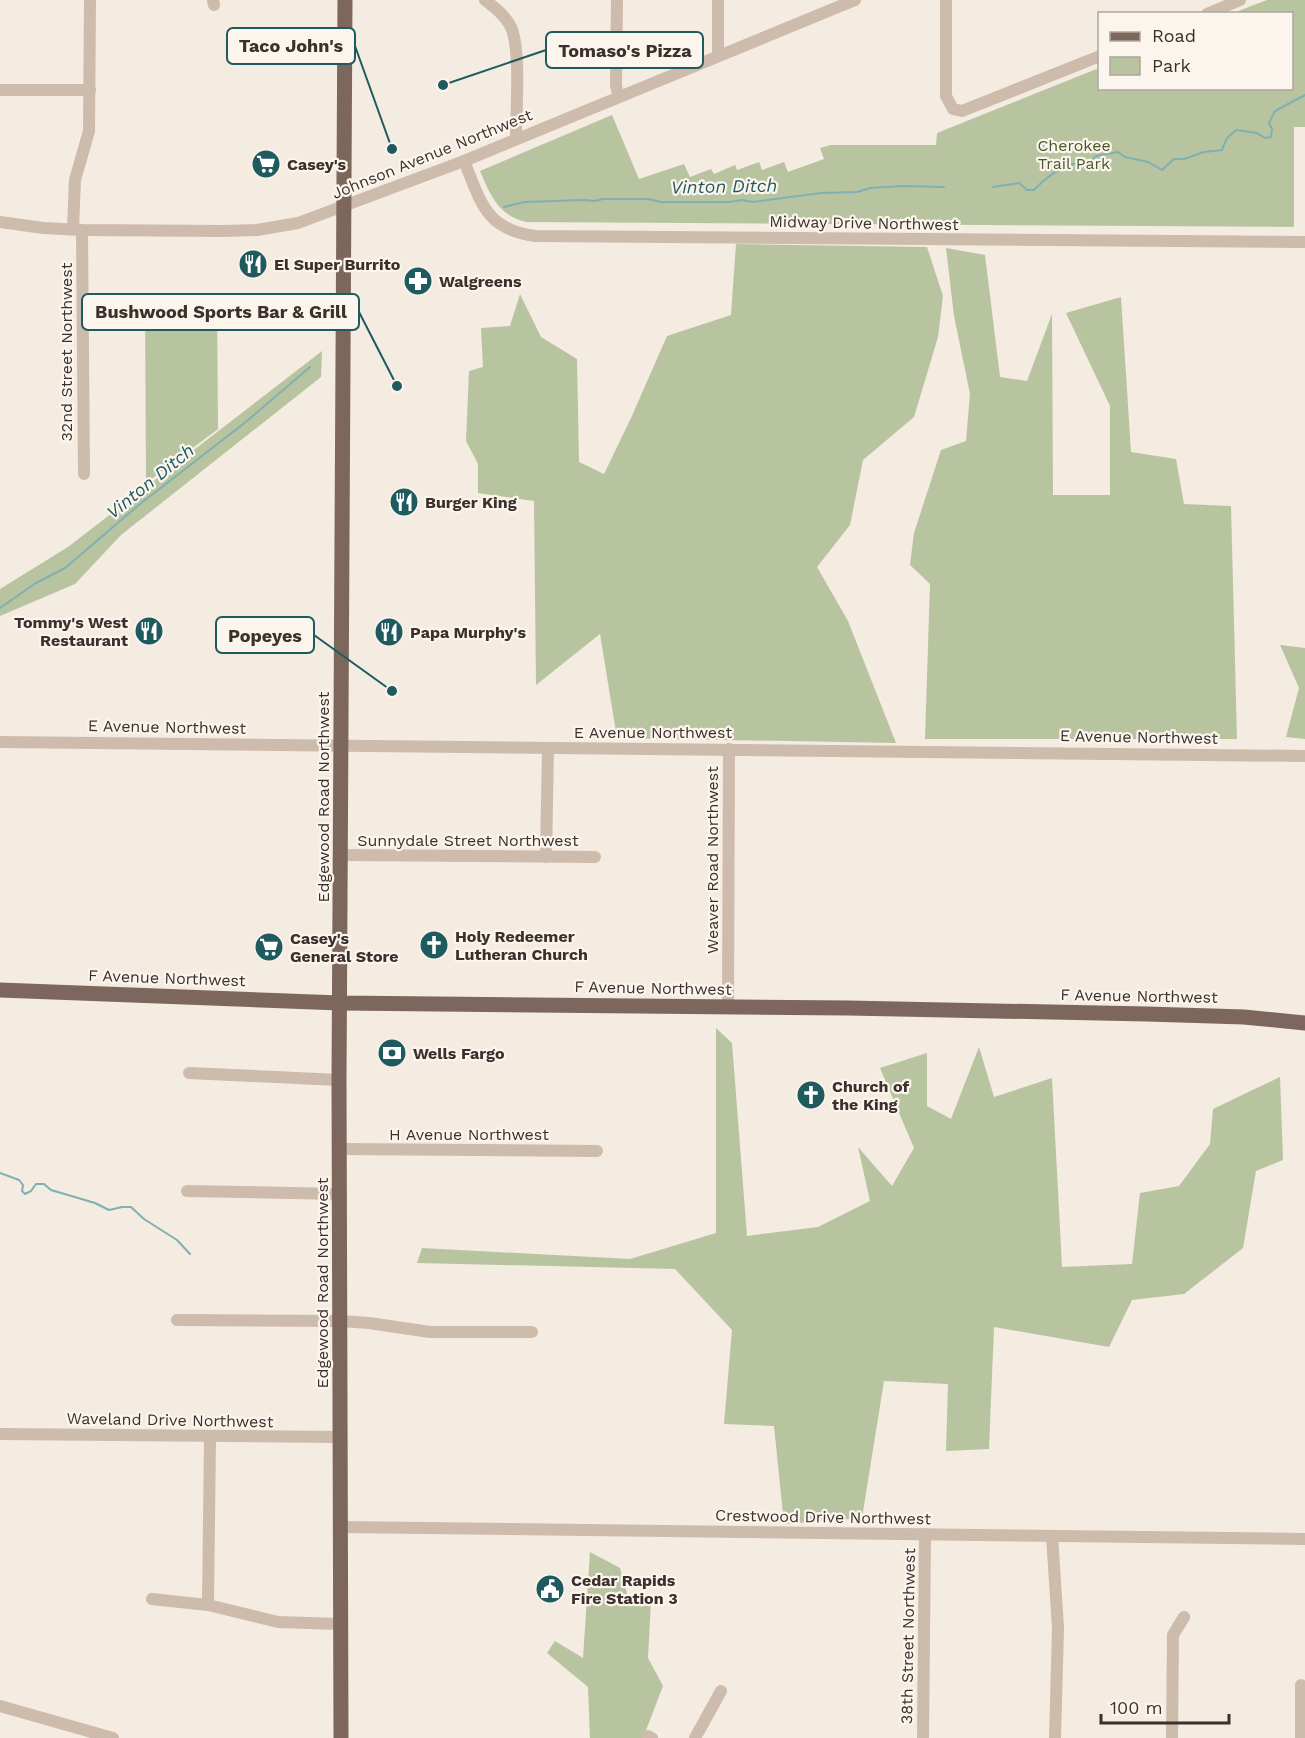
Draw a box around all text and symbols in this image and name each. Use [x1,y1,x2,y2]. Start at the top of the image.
legend [1098,12,1293,90]
text: Road [1152,25,1196,46]
callout: Taco John's [227,28,355,64]
callout: Tomaso's Pizza [546,32,703,68]
text: Taco John's [239,35,344,56]
text: Tomaso's Pizza [558,40,692,61]
text: Park [1152,55,1191,76]
street label: Johnson Avenue Northwest [329,105,535,203]
park label: Cherokee Trail Park [1037,136,1111,173]
supermarket icon: Casey's [250,148,282,180]
place label: Casey's [287,155,347,174]
water label: Vinton Ditch [671,175,777,197]
street label: Midway Drive Northwest [769,212,959,234]
restaurant icon: El Super Burrito [237,248,269,280]
place label: El Super Burrito [274,255,401,274]
street label: 32nd Street Northwest [57,262,76,441]
pharmacy icon: Walgreens [402,265,434,297]
place label: Walgreens [439,272,522,291]
callout: Bushwood Sports Bar & Grill [82,294,359,330]
text: Bushwood Sports Bar & Grill [95,301,347,322]
water label: Vinton Ditch [102,439,198,523]
restaurant icon: Burger King [388,486,420,518]
place label: Burger King [425,493,517,512]
place label: Tommy's West Restaurant [14,613,128,650]
restaurant icon: Tommy's West Restaurant [133,615,165,647]
restaurant icon: Papa Murphy's [373,616,405,648]
callout: Popeyes [216,617,314,653]
place label: Papa Murphy's [410,623,526,642]
text: Popeyes [228,625,302,646]
street label: Edgewood Road Northwest [314,691,333,903]
street label: E Avenue Northwest [88,716,247,738]
street label: E Avenue Northwest [574,723,732,742]
street label: E Avenue Northwest [1060,726,1219,748]
street label: Weaver Road Northwest [703,766,722,954]
street label: Sunnydale Street Northwest [357,831,579,850]
place label: Holy Redeemer Lutheran Church [455,927,588,964]
place label: Casey's General Store [290,929,399,966]
church icon: Holy Redeemer Lutheran Church [418,929,450,961]
supermarket icon: Casey's General Store [253,931,285,963]
street label: F Avenue Northwest [88,966,246,990]
street label: F Avenue Northwest [574,977,732,999]
street label: F Avenue Northwest [1060,985,1218,1007]
bank icon: Wells Fargo [376,1037,408,1069]
place label: Wells Fargo [413,1044,505,1063]
place label: Church of the King [832,1077,910,1114]
church icon: Church of the King [795,1079,827,1111]
street label: H Avenue Northwest [389,1125,549,1144]
street label: Edgewood Road Northwest [313,1177,332,1389]
street label: Waveland Drive Northwest [66,1409,274,1431]
street label: Crestwood Drive Northwest [715,1506,931,1528]
street label: 38th Street Northwest [897,1548,919,1724]
place label: Cedar Rapids Fire Station 3 [571,1571,678,1608]
public building icon: Cedar Rapids Fire Station 3 [534,1573,566,1605]
scale bar [1101,1687,1228,1725]
text: 100 m [1110,1697,1163,1718]

